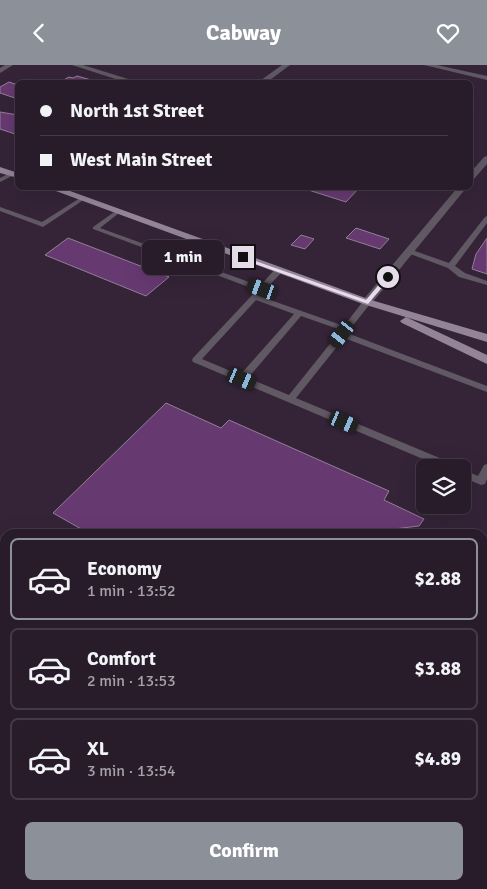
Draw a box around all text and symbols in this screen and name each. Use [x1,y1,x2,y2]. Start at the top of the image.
icon: back [25,19,53,47]
text: Cabway [206,19,281,46]
icon: heart [434,19,462,47]
text: North 1st Street [70,99,204,123]
text: West Main Street [70,148,212,172]
callout: 1 min [143,239,226,275]
route end [232,246,254,268]
text: 1 min [164,247,202,267]
route start [377,266,399,288]
car [245,277,278,301]
car [326,318,357,350]
car [225,366,258,392]
car [327,409,360,435]
map controls [416,459,471,514]
button: layers [416,459,471,514]
icon: car [27,557,72,602]
text: Economy [87,557,161,581]
text: $2.88 [415,567,461,591]
text: 1 min · 13:52 [87,581,176,601]
icon: car [27,647,72,692]
text: Comfort [87,647,156,671]
text: $3.88 [415,657,461,681]
text: 2 min · 13:53 [87,671,176,691]
icon: car [27,737,72,782]
text: XL [87,737,109,761]
text: $4.89 [415,747,461,771]
text: 3 min · 13:54 [87,761,176,781]
button: Confirm [25,822,463,880]

